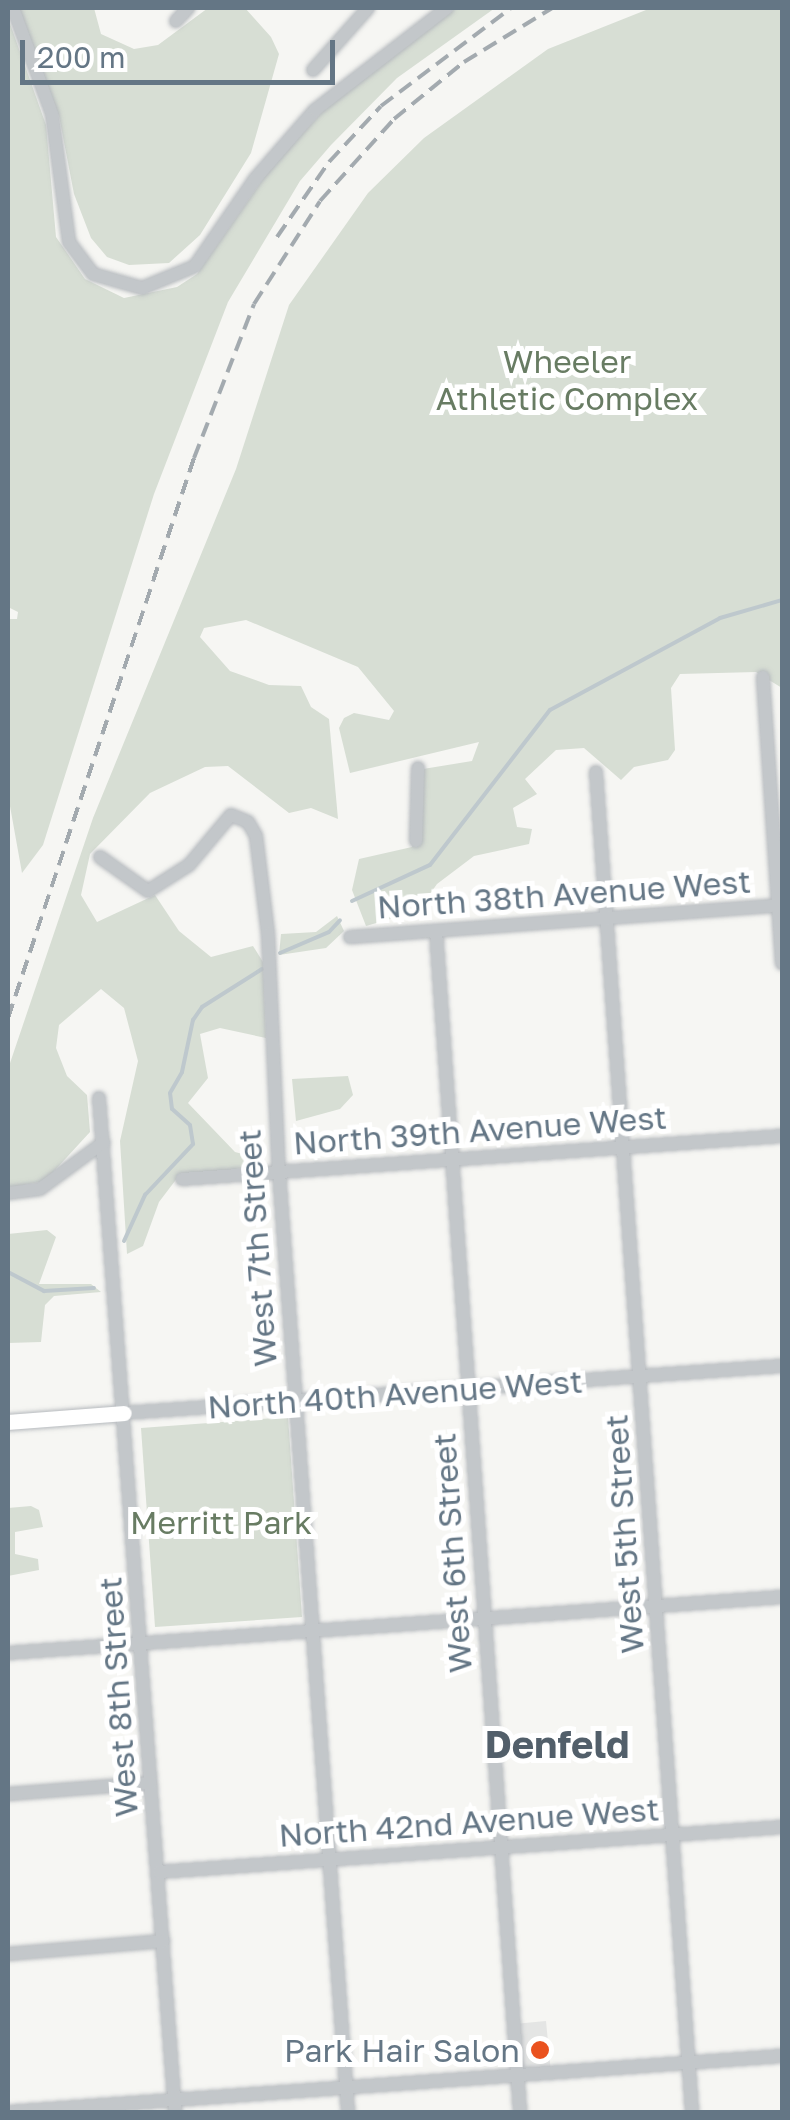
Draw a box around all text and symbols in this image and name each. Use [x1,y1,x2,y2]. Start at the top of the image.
scale bar [25,20,340,82]
text: 200 m [37,39,126,75]
park label: Wheeler Athletic Complex [436,343,698,418]
street label: North 38th Avenue West [376,862,752,926]
street label: North 39th Avenue West [292,1098,668,1162]
street label: West 7th Street [230,1128,284,1368]
street label: North 40th Avenue West [206,1362,584,1426]
street label: West 5th Street [596,1413,652,1655]
street label: West 6th Street [424,1432,480,1674]
park label: Merritt Park [130,1503,312,1541]
street label: West 8th Street [90,1576,146,1818]
district label: Denfeld [485,1721,629,1767]
street label: North 42nd Avenue West [277,1790,661,1854]
place label: Park Hair Salon [284,2031,520,2069]
marker: Park Hair Salon [529,2039,551,2061]

